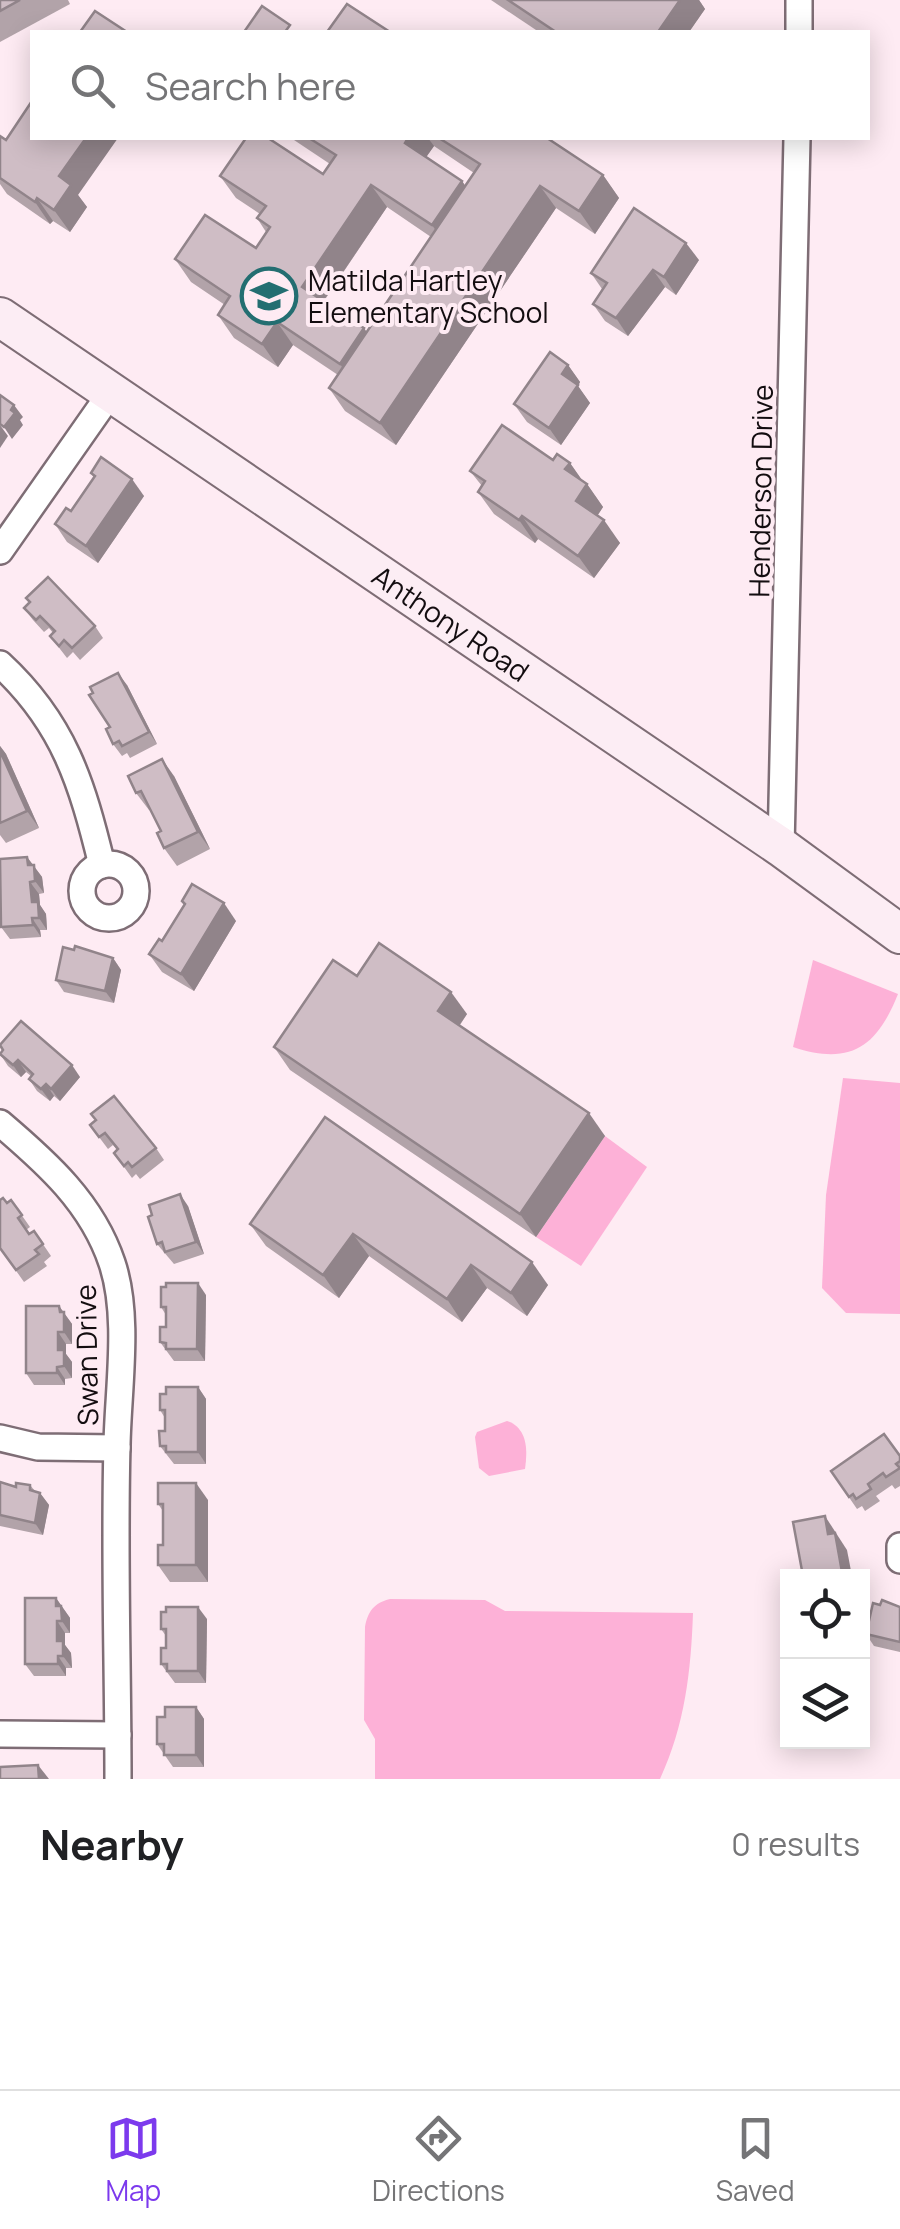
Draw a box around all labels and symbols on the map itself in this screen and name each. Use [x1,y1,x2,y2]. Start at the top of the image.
place label: Matilda Hartley Elementary School [308,261,549,331]
school or university icon: Matilda Hartley Elementary School [239,266,299,326]
street label: Henderson Drive [739,384,781,598]
street label: Anthony Road [365,556,537,690]
street label: Swan Drive [66,1284,106,1426]

